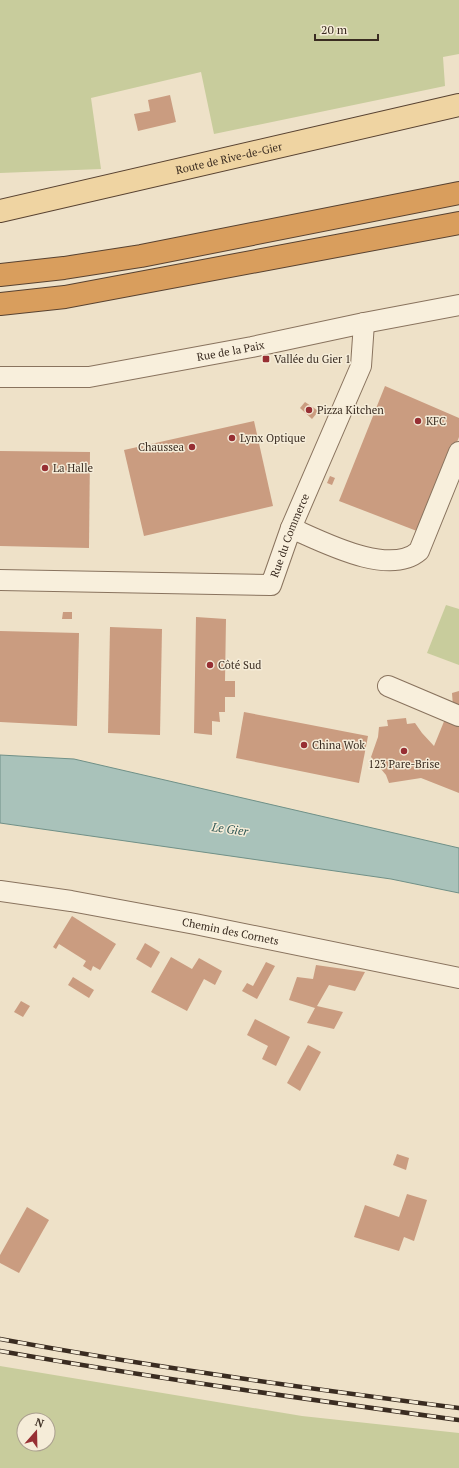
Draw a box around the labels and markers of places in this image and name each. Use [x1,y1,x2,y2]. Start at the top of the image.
place label: Vallée du Gier 1 [274,352,351,366]
marker: Vallée du Gier 1 [261,354,271,364]
place label: Pizza Kitchen [317,403,384,417]
marker: Pizza Kitchen [304,405,314,415]
place label: KFC [426,414,446,428]
marker: KFC [413,416,423,426]
place label: Lynx Optique [240,431,306,445]
marker: Lynx Optique [227,433,237,443]
place label: Chaussea [138,440,184,454]
marker: Chaussea [187,442,197,452]
place label: La Halle [53,461,93,475]
marker: La Halle [40,463,50,473]
place label: Côté Sud [218,658,261,672]
marker: Côté Sud [205,660,215,670]
place label: China Wok [312,738,365,752]
marker: China Wok [299,740,309,750]
marker: 123 Pare-Brise [399,746,409,756]
place label: 123 Pare-Brise [368,757,440,771]

